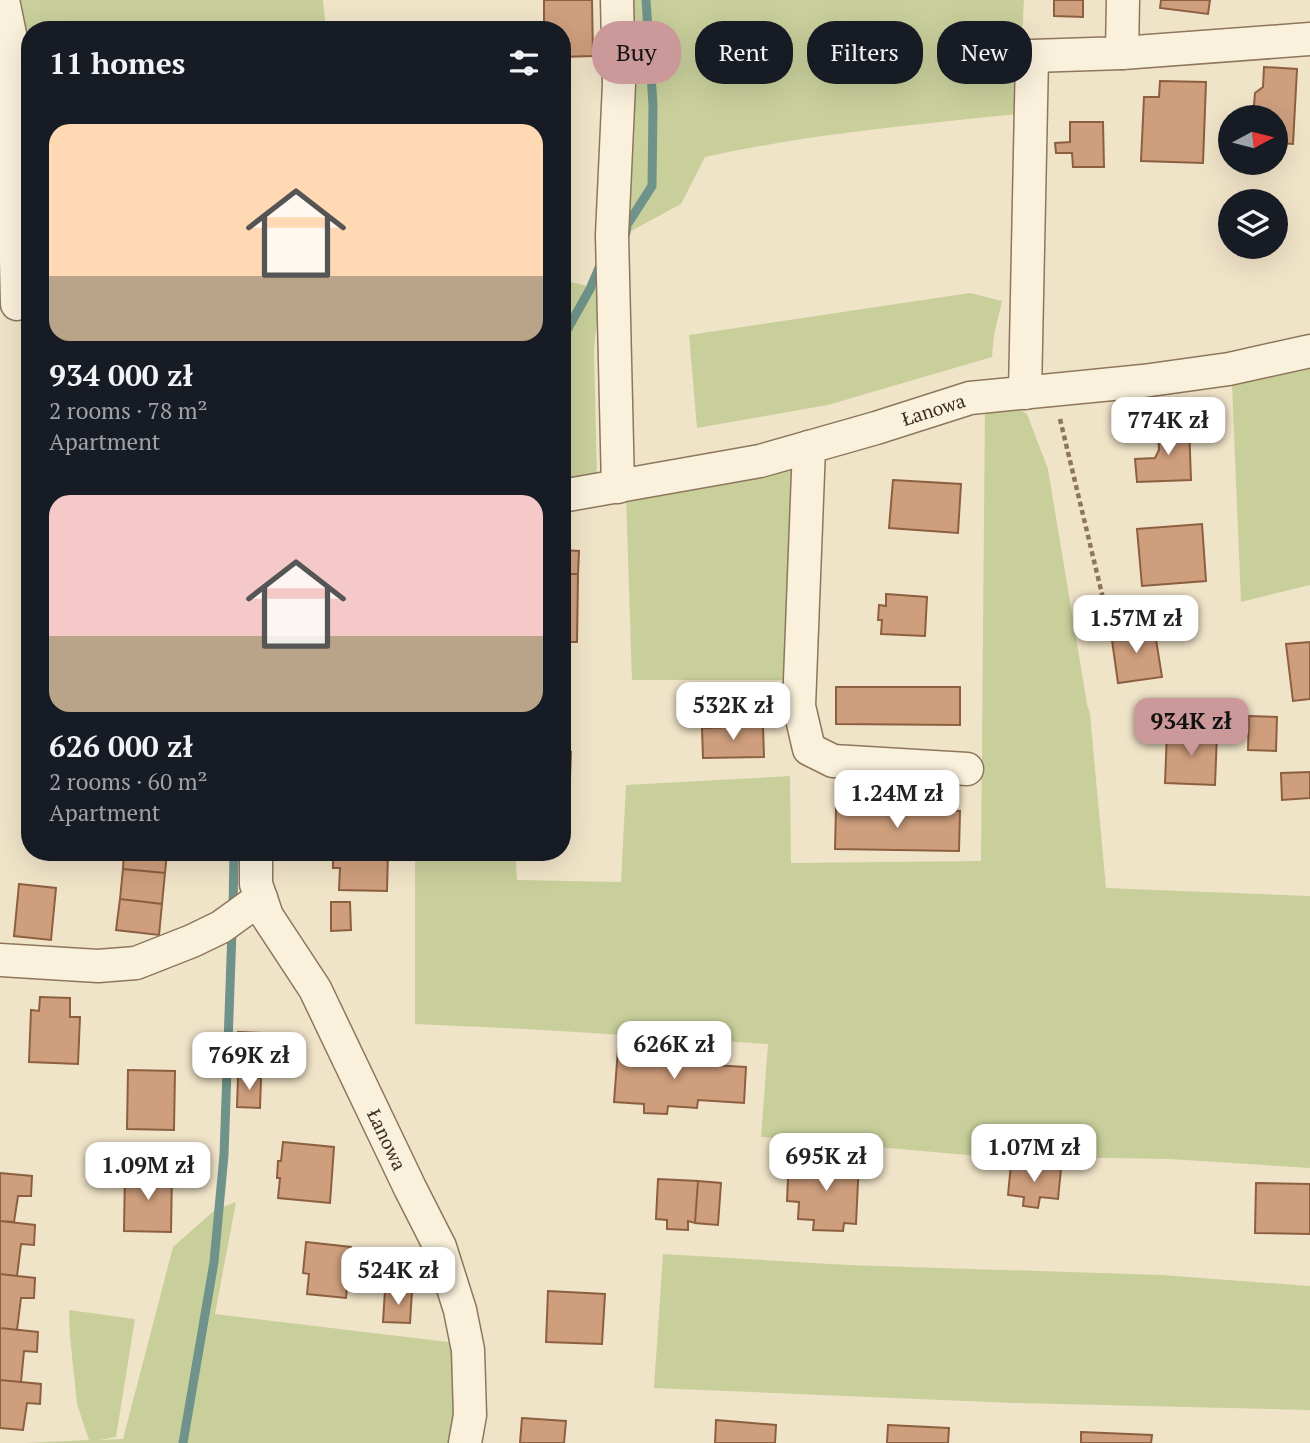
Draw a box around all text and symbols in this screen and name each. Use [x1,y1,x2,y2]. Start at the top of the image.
chip: Buy [592,21,681,84]
chip: Rent [695,21,793,84]
chip: Filters [807,21,923,84]
chip: New [937,21,1032,84]
text: 11 homes [49,43,185,83]
icon: filters [505,44,543,82]
north arrow [1218,105,1288,175]
map controls [1218,105,1288,259]
icon: home [233,170,359,296]
button: layers [1218,189,1288,259]
text: 934 000 zł [49,355,193,395]
street label: Łanowa [899,387,968,431]
text: 2 rooms · 78 m² [49,395,208,426]
pin: 774K zł [1103,398,1233,457]
text: 774K zł [1127,404,1209,435]
text: Apartment [49,426,160,457]
icon: home [233,541,359,667]
pin: 1.57M zł [1064,596,1208,655]
text: 1.57M zł [1089,602,1183,633]
pin: 532K zł [668,682,798,742]
text: 532K zł [692,689,774,720]
pin: 934K zł [1126,698,1256,758]
text: 934K zł [1150,705,1232,736]
text: 626 000 zł [49,726,193,766]
text: 2 rooms · 60 m² [49,766,208,797]
pin: 1.24M zł [825,770,969,830]
text: 1.24M zł [850,777,944,808]
text: Apartment [49,797,160,828]
pin: 626K zł [609,1021,739,1081]
text: 626K zł [633,1028,715,1059]
pin: 769K zł [184,1032,314,1092]
text: 769K zł [208,1039,290,1070]
street label: Łanowa [362,1105,413,1174]
pin: 1.07M zł [962,1124,1106,1184]
text: 1.07M zł [987,1131,1081,1162]
pin: 695K zł [761,1134,891,1193]
text: 695K zł [785,1140,867,1171]
pin: 1.09M zł [76,1142,220,1202]
text: 1.09M zł [101,1149,195,1180]
pin: 524K zł [333,1248,463,1307]
text: 524K zł [357,1254,439,1285]

